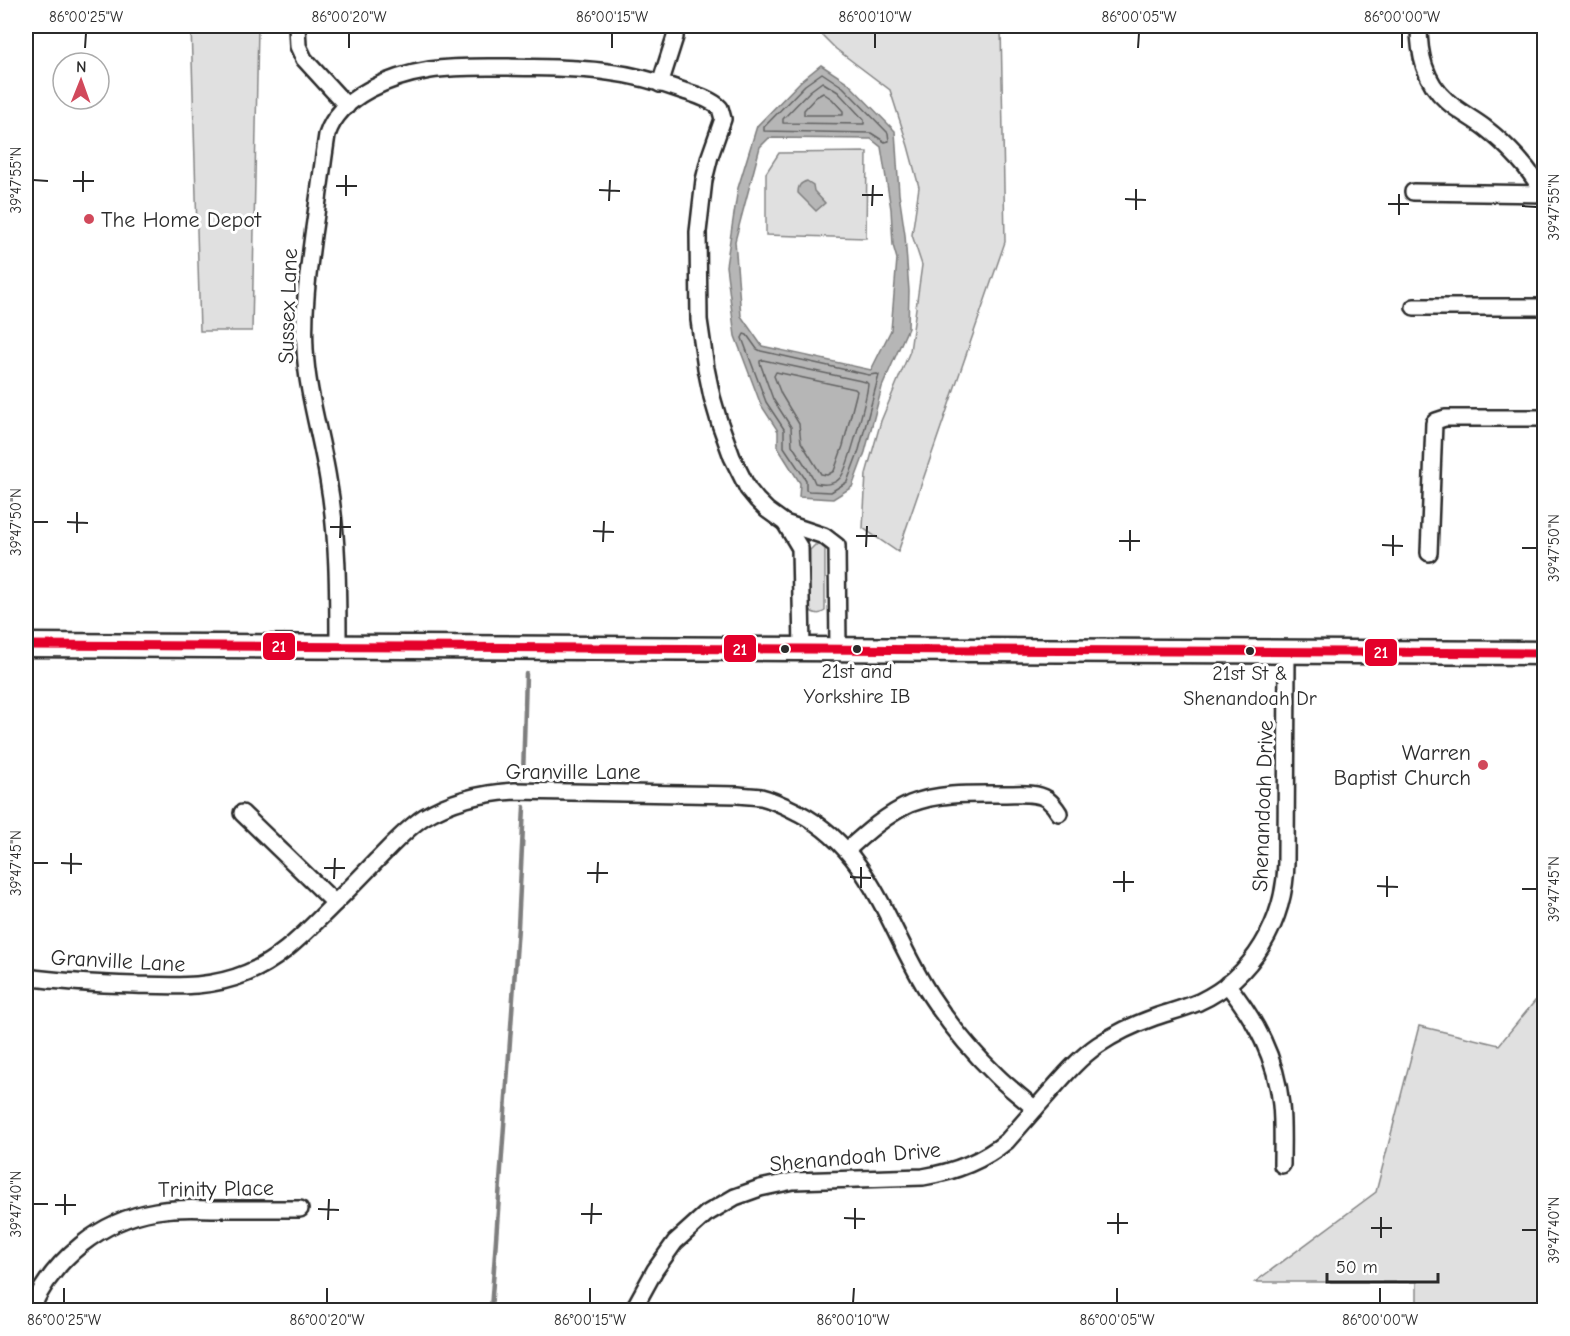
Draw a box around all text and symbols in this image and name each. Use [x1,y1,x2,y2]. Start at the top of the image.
text: 86°00'25"W [49,8,123,26]
text: 86°00'20"W [312,8,386,26]
text: 86°00'15"W [576,8,648,26]
text: 86°00'10"W [839,8,911,26]
text: 86°00'05"W [1101,8,1177,26]
text: 86°00'00"W [1364,8,1440,26]
north arrow [51,51,111,111]
text: N [76,58,87,76]
text: 39°47'55"N [7,147,25,213]
text: 39°47'55"N [1545,174,1563,240]
place label: The Home Depot [101,207,262,233]
marker: The Home Depot [82,212,96,226]
street label: Sussex Lane [273,248,303,364]
text: 39°47'50"N [7,488,25,556]
text: 39°47'50"N [1545,514,1563,582]
line badge: 21 [262,632,296,661]
line badge: 21 [723,634,757,663]
text: 21 [272,638,286,656]
line badge: 21 [1364,638,1398,667]
text: 21 [733,641,747,659]
unlabelled marker [779,643,791,655]
marker: 21st and Yorkshire IB [851,643,863,655]
text: 21 [1374,644,1388,662]
marker: 21st St & Shenandoah Dr [1244,645,1256,657]
place label: 21st and Yorkshire IB [804,660,910,708]
place label: 21st St & Shenandoah Dr [1183,662,1317,710]
street label: Shenandoah Drive [1247,720,1279,892]
place label: Warren Baptist Church [1333,740,1471,791]
marker: Warren Baptist Church [1476,758,1490,772]
street label: Granville Lane [506,759,640,785]
text: 39°47'45"N [7,830,25,896]
text: 39°47'45"N [1545,856,1563,922]
street label: Granville Lane [50,944,186,978]
street label: Shenandoah Drive [768,1137,942,1177]
text: 39°47'40"N [7,1171,25,1237]
street label: Trinity Place [158,1175,274,1203]
text: 39°47'40"N [1545,1197,1563,1263]
scale bar [1327,1246,1438,1284]
text: 50 m [1336,1257,1378,1278]
text: 86°00'25"W [27,1311,101,1329]
text: 86°00'20"W [290,1311,364,1329]
text: 86°00'15"W [554,1311,626,1329]
text: 86°00'10"W [817,1311,889,1329]
text: 86°00'05"W [1079,1311,1155,1329]
text: 86°00'00"W [1342,1311,1418,1329]

